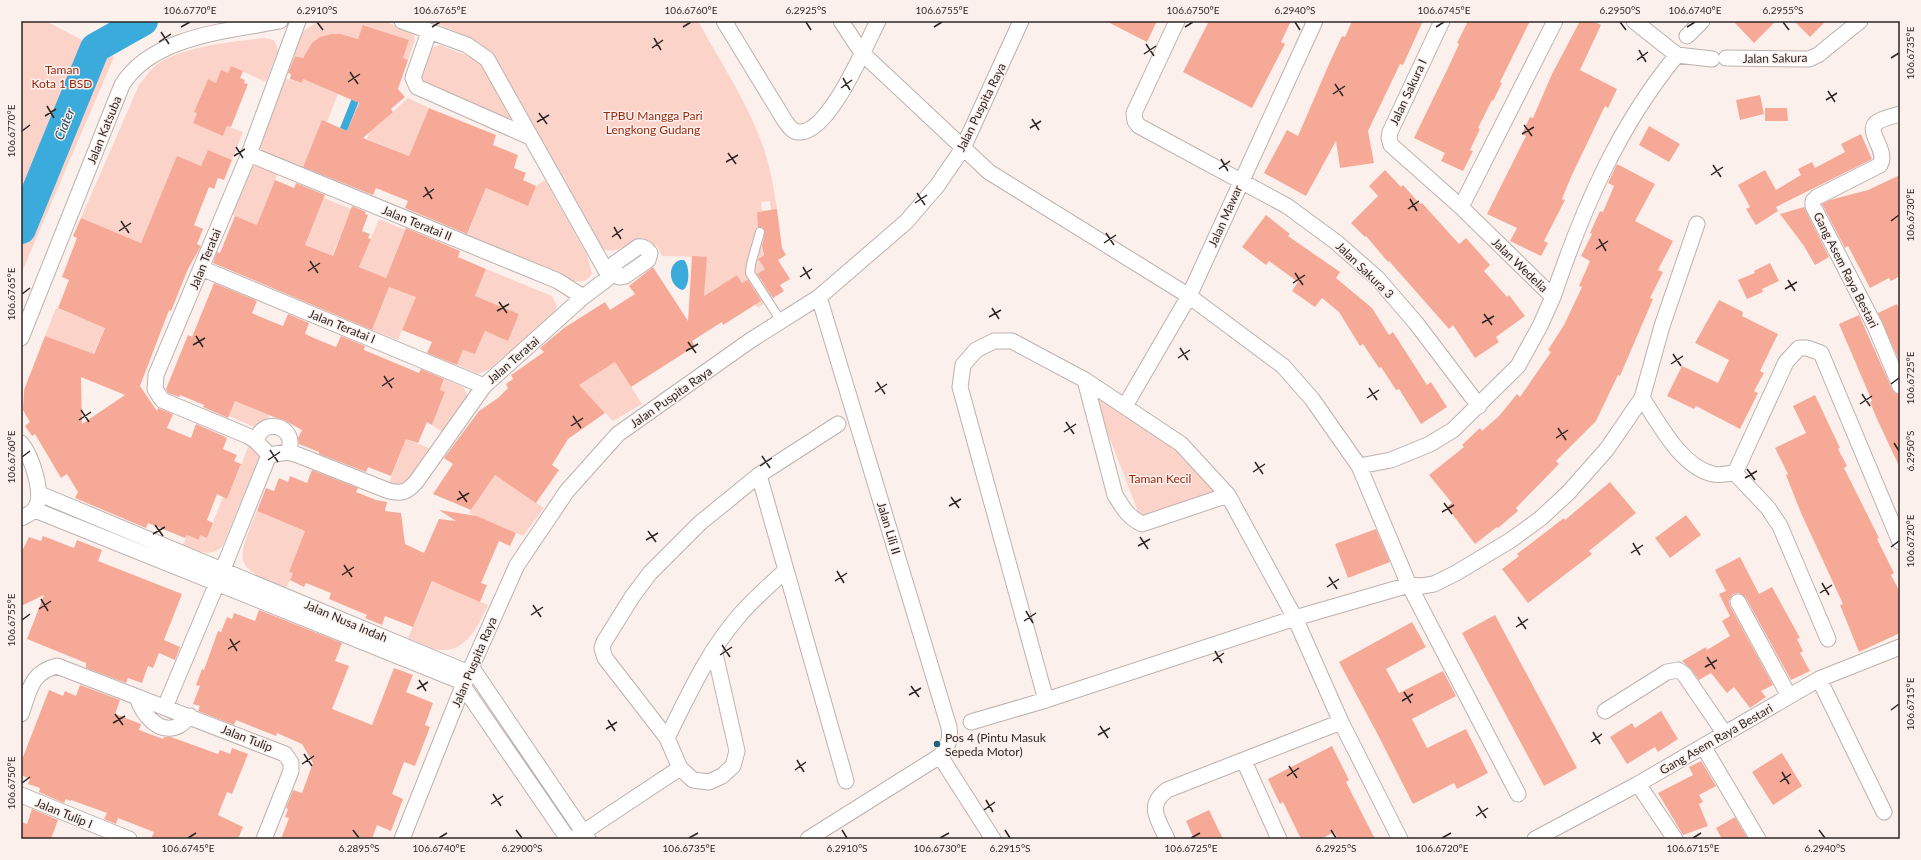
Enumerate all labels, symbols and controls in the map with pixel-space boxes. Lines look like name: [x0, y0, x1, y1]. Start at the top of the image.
text: 106.6770°E: [164, 4, 217, 16]
text: 6.2910°S: [297, 4, 337, 16]
text: 106.6765°E: [414, 4, 467, 16]
text: 106.6760°E: [665, 4, 718, 16]
text: 6.2925°S: [786, 4, 826, 16]
text: 106.6755°E: [916, 4, 969, 16]
text: 106.6750°E: [1167, 4, 1220, 16]
text: 6.2940°S: [1275, 4, 1315, 16]
text: 106.6745°E: [1418, 4, 1471, 16]
text: 6.2950°S: [1600, 4, 1640, 16]
text: 106.6740°E: [1669, 4, 1722, 16]
text: 6.2955°S: [1763, 4, 1803, 16]
text: 106.6735°E: [1904, 26, 1916, 79]
street label: Jalan Sakura: [1742, 50, 1808, 66]
street label: Jalan Sakura I: [1386, 57, 1430, 127]
street label: Jalan Puspita Raya: [953, 60, 1009, 154]
park label: Taman Kota 1 BSD: [32, 62, 92, 91]
street label: Jalan Katsuba: [84, 94, 124, 166]
text: 106.6770°E: [5, 104, 17, 157]
water label: Ciater: [50, 105, 78, 142]
park label: TPBU Mangga Pari Lengkong Gudang: [603, 108, 703, 137]
street label: Jalan Mawar: [1205, 182, 1246, 249]
text: 106.6730°E: [1904, 188, 1916, 241]
street label: Jalan Teratai II: [380, 202, 454, 244]
street label: Gang Asem Raya Bestari: [1810, 210, 1882, 331]
street label: Jalan Teratai: [186, 226, 224, 292]
street label: Jalan Wedelia: [1489, 235, 1551, 295]
street label: Jalan Sakura 3: [1333, 239, 1397, 301]
text: 106.6765°E: [5, 267, 17, 320]
street label: Jalan Teratai I: [306, 306, 378, 346]
street label: Jalan Teratai: [484, 333, 542, 387]
text: 106.6725°E: [1904, 351, 1916, 404]
street label: Jalan Puspita Raya: [627, 363, 715, 431]
text: 106.6760°E: [5, 430, 17, 483]
text: 6.2950°S: [1904, 431, 1916, 471]
park label: Taman Kecil: [1129, 471, 1191, 486]
street label: Jalan Lili II: [874, 500, 904, 556]
text: 106.6720°E: [1904, 514, 1916, 567]
text: 106.6755°E: [5, 593, 17, 646]
street label: Jalan Nusa Indah: [302, 597, 390, 645]
street label: Jalan Puspita Raya: [448, 615, 500, 709]
text: 106.6715°E: [1904, 677, 1916, 730]
street label: Gang Asem Raya Bestari: [1657, 700, 1775, 777]
street label: Jalan Tulip: [219, 721, 275, 755]
place label: Pos 4 (Pintu Masuk Sepeda Motor): [945, 730, 1047, 759]
marker: Pos 4 (Pintu Masuk Sepeda Motor): [932, 739, 942, 749]
text: 106.6750°E: [5, 756, 17, 809]
street label: Jalan Tulip I: [33, 795, 95, 831]
text: 106.6745°E: [162, 842, 215, 854]
text: 6.2895°S: [339, 842, 379, 854]
text: 106.6740°E: [413, 842, 466, 854]
text: 6.2900°S: [502, 842, 542, 854]
text: 106.6735°E: [663, 842, 716, 854]
text: 6.2910°S: [827, 842, 867, 854]
text: 106.6730°E: [914, 842, 967, 854]
text: 6.2915°S: [990, 842, 1030, 854]
text: 106.6725°E: [1165, 842, 1218, 854]
text: 6.2925°S: [1316, 842, 1356, 854]
text: 106.6720°E: [1416, 842, 1469, 854]
text: 106.6715°E: [1667, 842, 1720, 854]
text: 6.2940°S: [1805, 842, 1845, 854]

